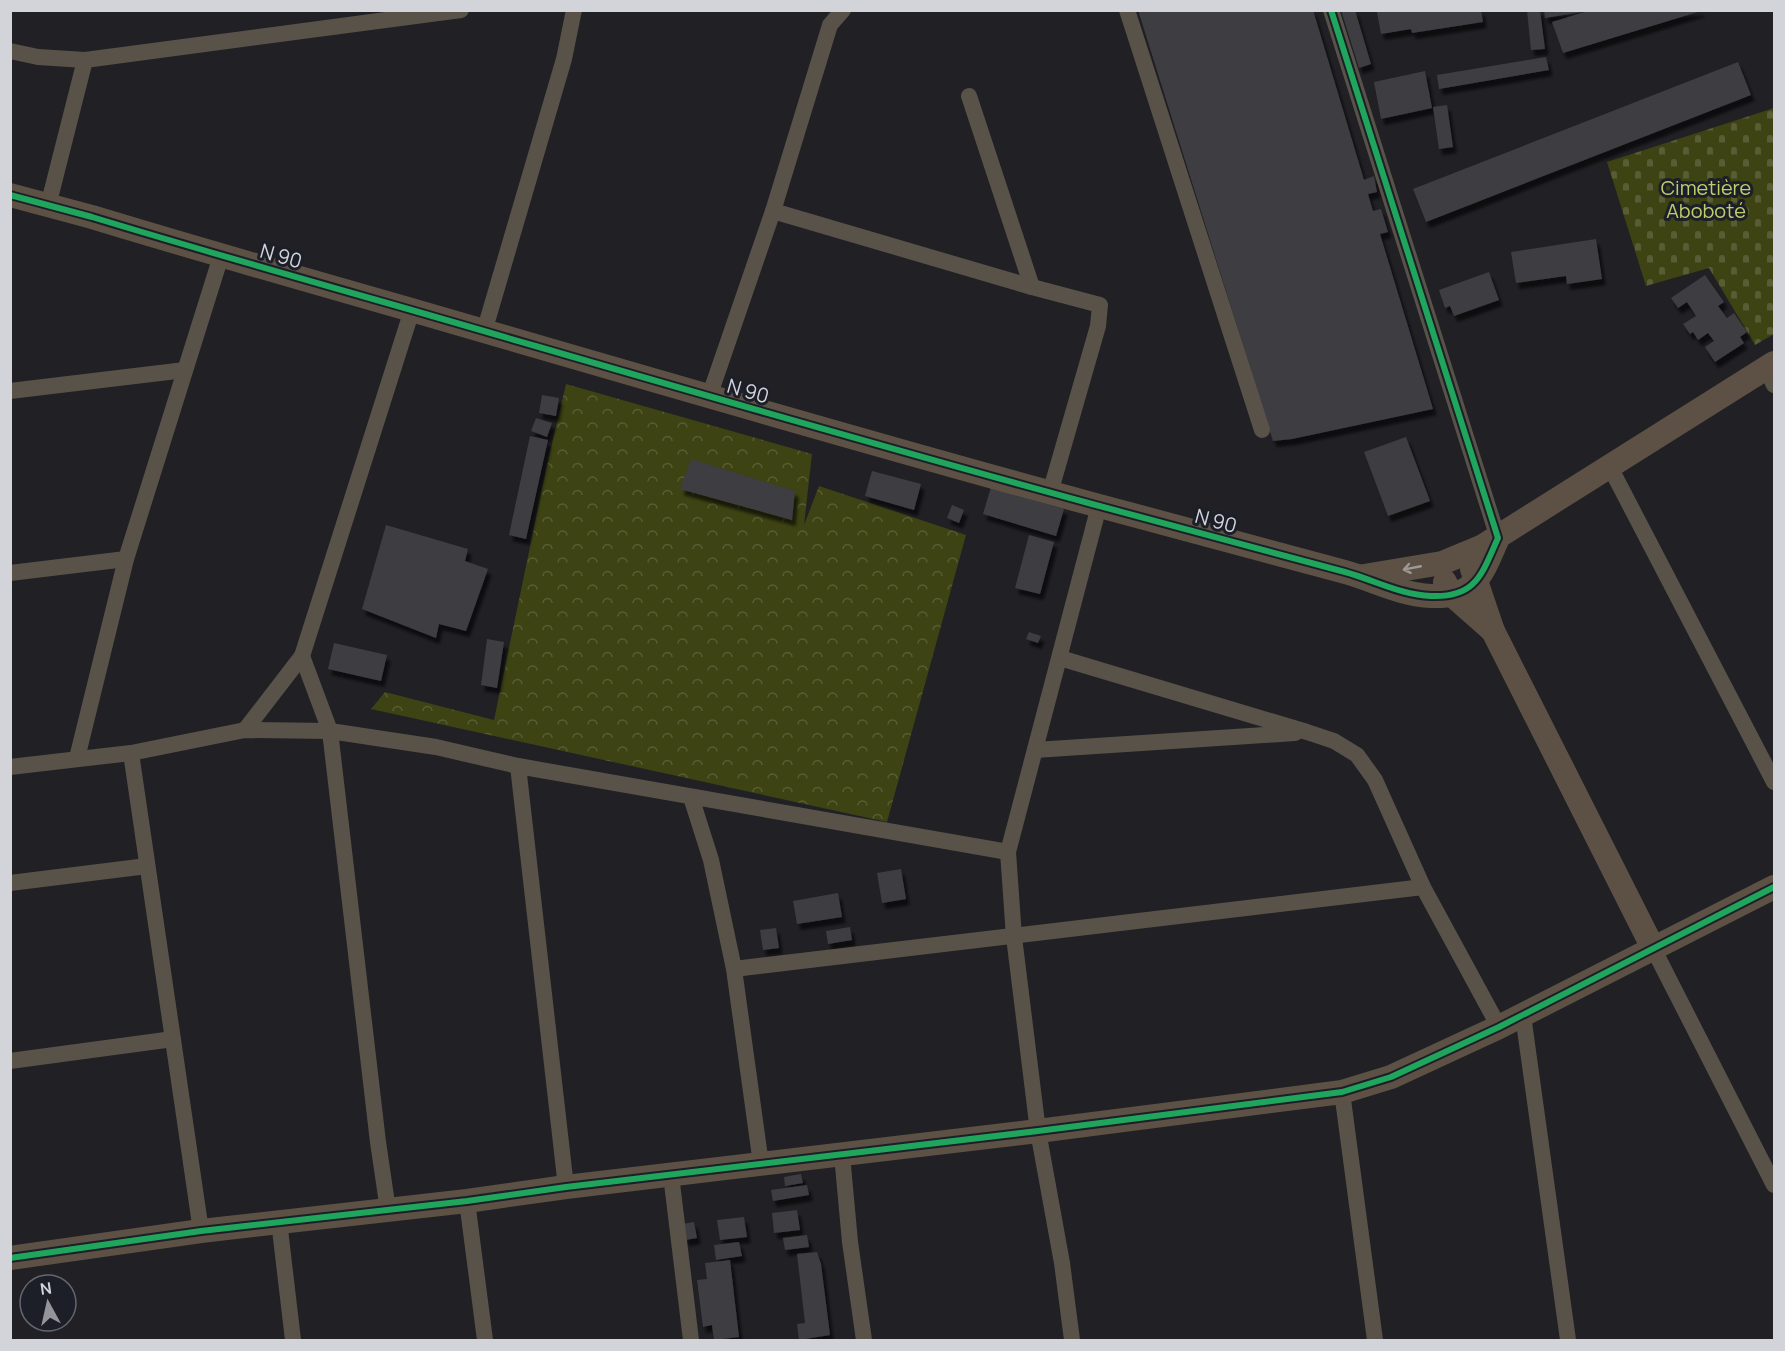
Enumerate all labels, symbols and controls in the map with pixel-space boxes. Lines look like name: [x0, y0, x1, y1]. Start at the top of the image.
park label: Cimetière Aboboté: [1661, 174, 1751, 224]
street label: N 90: [257, 237, 305, 274]
street label: N 90: [724, 372, 772, 409]
street label: N 90: [1192, 502, 1240, 539]
one-way arrow: [1403, 563, 1423, 574]
north arrow: [18, 1273, 78, 1333]
text: N: [39, 1276, 53, 1300]

